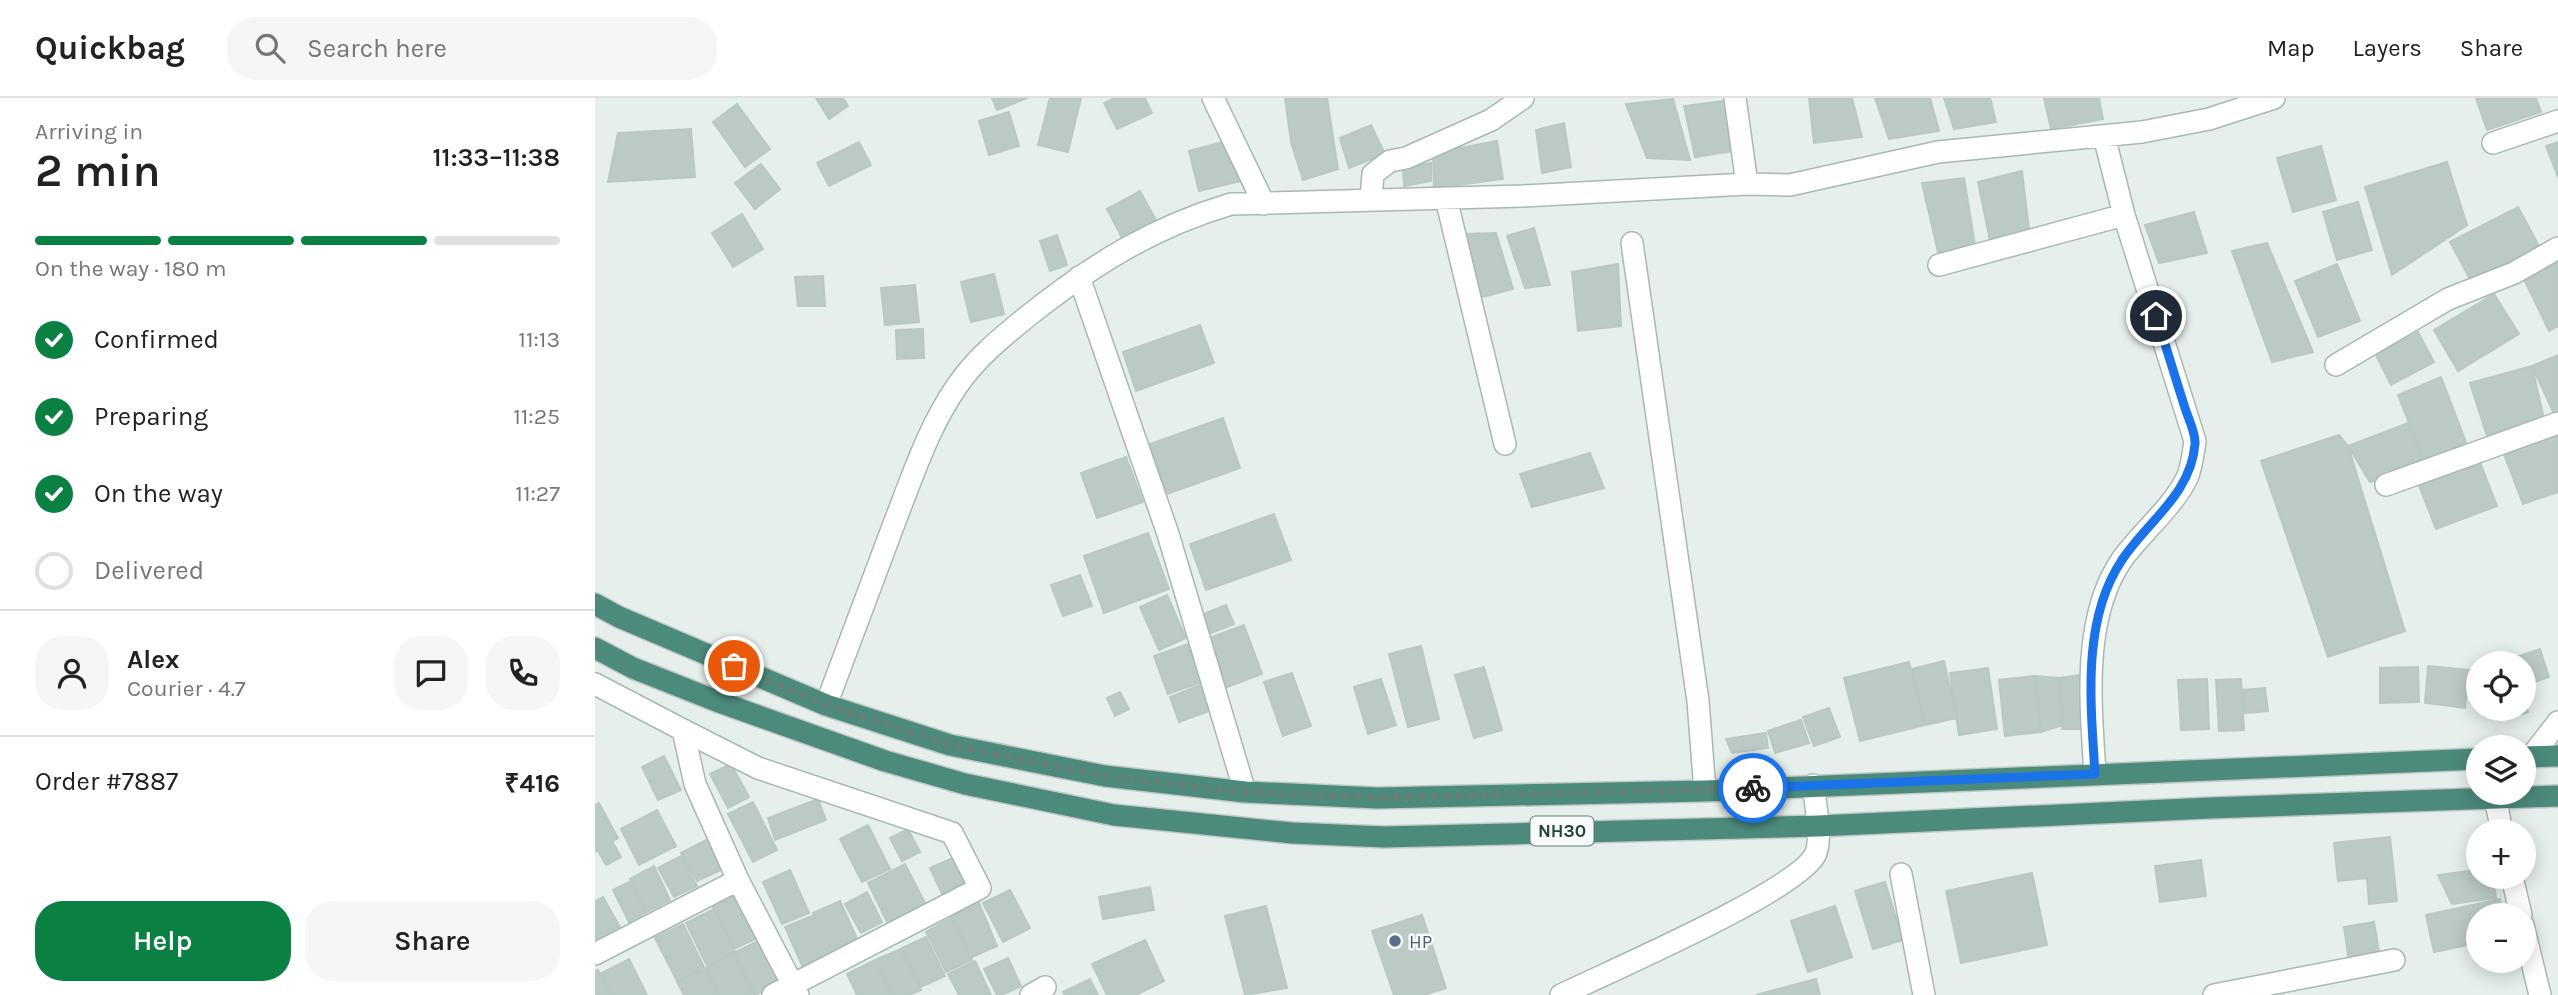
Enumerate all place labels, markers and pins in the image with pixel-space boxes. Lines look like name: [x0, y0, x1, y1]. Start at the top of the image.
pin: [2126, 286, 2186, 346]
pin: [704, 636, 764, 696]
place label: HP: [1409, 931, 1432, 953]
marker: HP: [1387, 933, 1403, 949]

